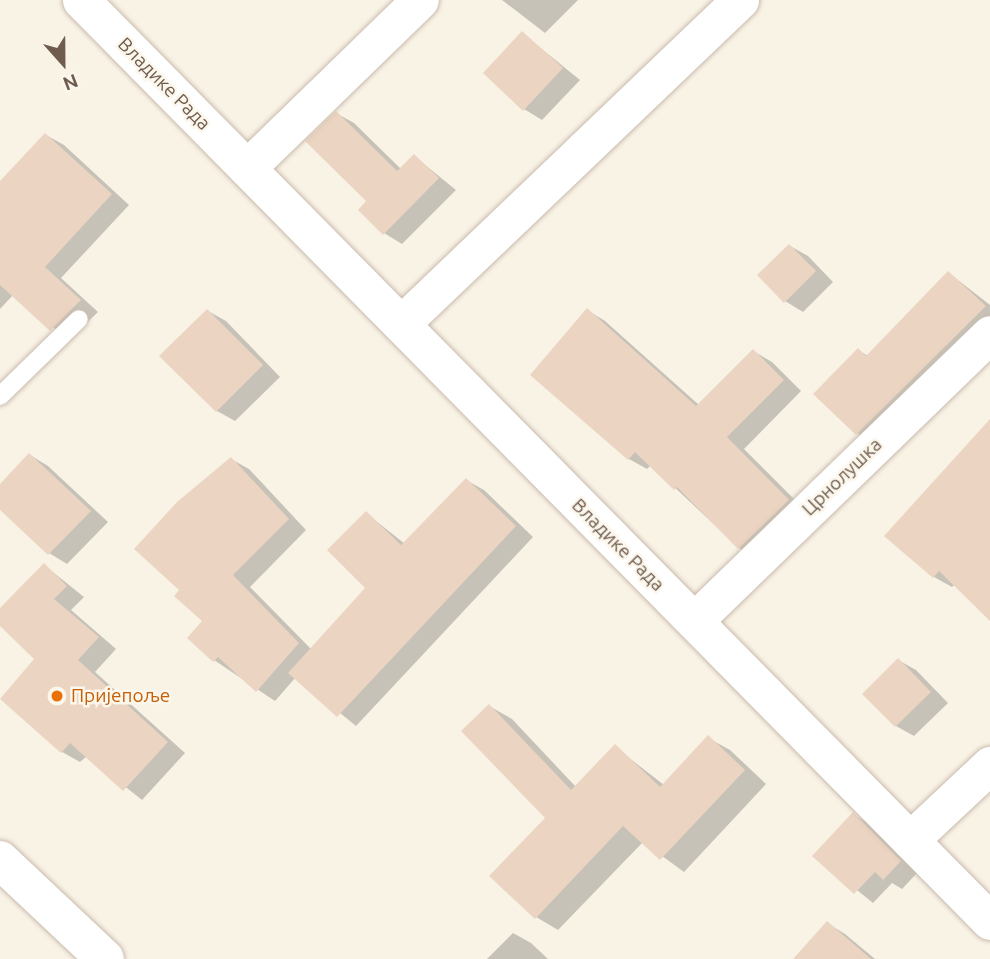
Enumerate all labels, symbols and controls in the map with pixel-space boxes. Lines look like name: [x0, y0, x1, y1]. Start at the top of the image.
north arrow: [28, 28, 98, 98]
street label: Владике Рада: [113, 33, 215, 135]
text: N: [60, 70, 81, 95]
street label: Црнолушка: [797, 433, 887, 521]
street label: Владике Рада: [567, 494, 669, 596]
place label: Пријепоље: [71, 685, 170, 707]
marker: Пријепоље: [49, 688, 65, 704]

